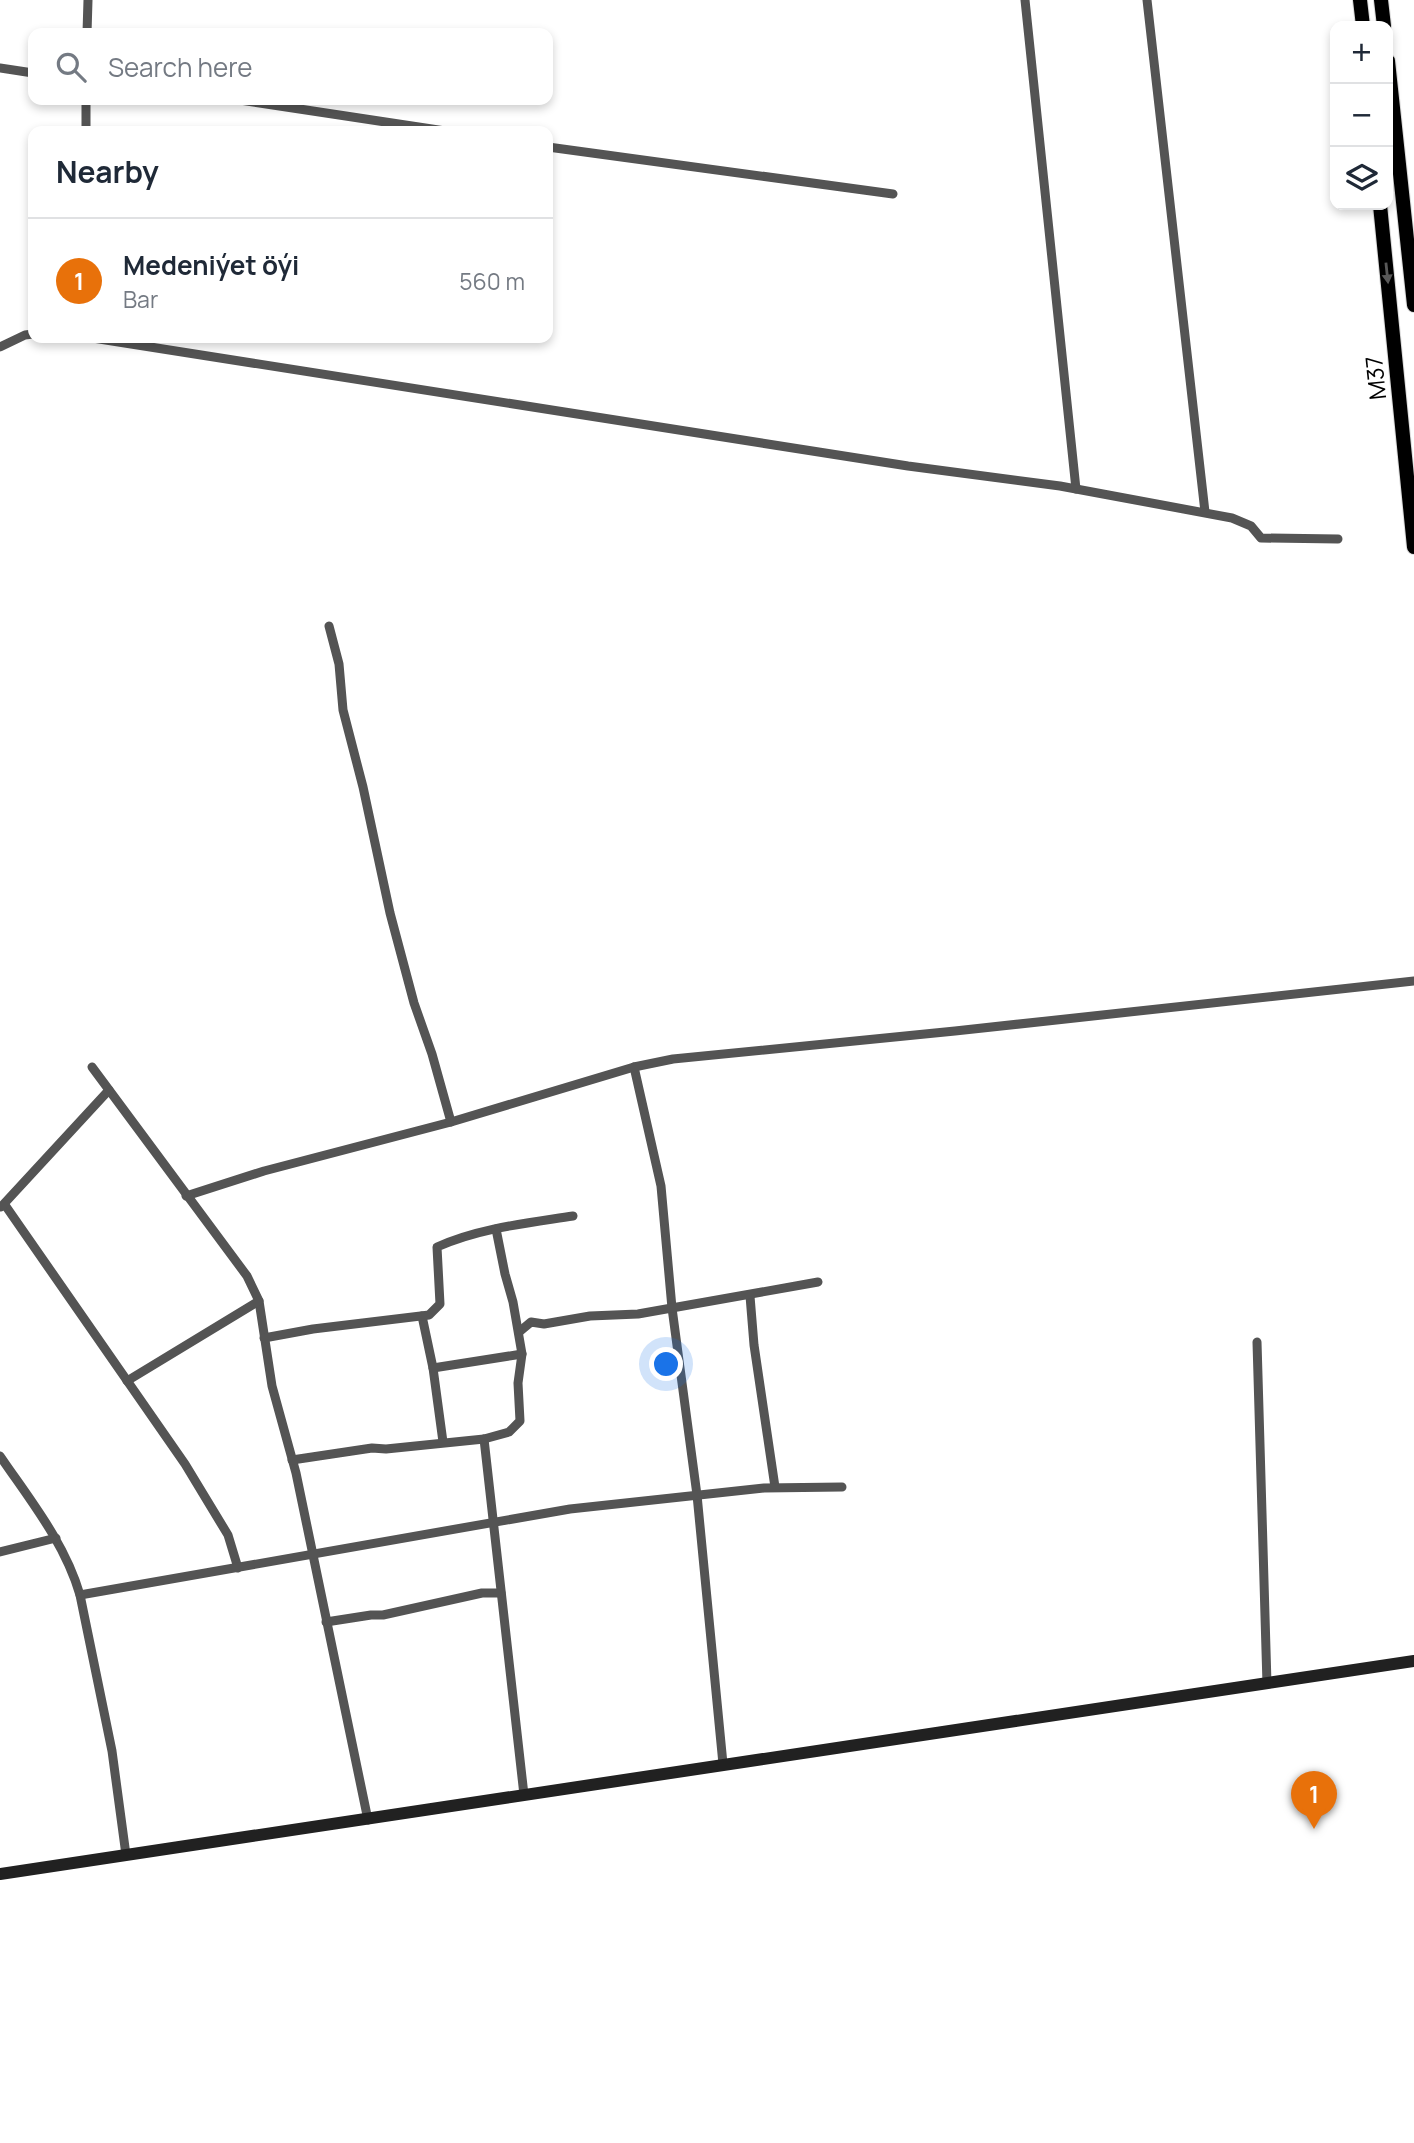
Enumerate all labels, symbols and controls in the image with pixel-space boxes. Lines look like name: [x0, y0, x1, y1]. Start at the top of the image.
map controls: [1330, 21, 1393, 210]
button: +: [1330, 21, 1393, 84]
search box: [28, 28, 553, 105]
icon: search: [52, 48, 90, 86]
text: Search here: [108, 49, 253, 85]
button: −: [1330, 84, 1393, 147]
button: layers: [1330, 147, 1393, 210]
text: Nearby: [56, 151, 159, 192]
text: Medeniýet öýi: [123, 247, 299, 283]
one-way arrow: [1382, 262, 1393, 284]
text: 1: [74, 265, 84, 297]
text: 560 m: [459, 265, 525, 297]
text: Bar: [123, 283, 158, 315]
street label: M37: [1357, 355, 1393, 401]
your location: [649, 1347, 683, 1381]
pin: 1: [1291, 1771, 1337, 1829]

